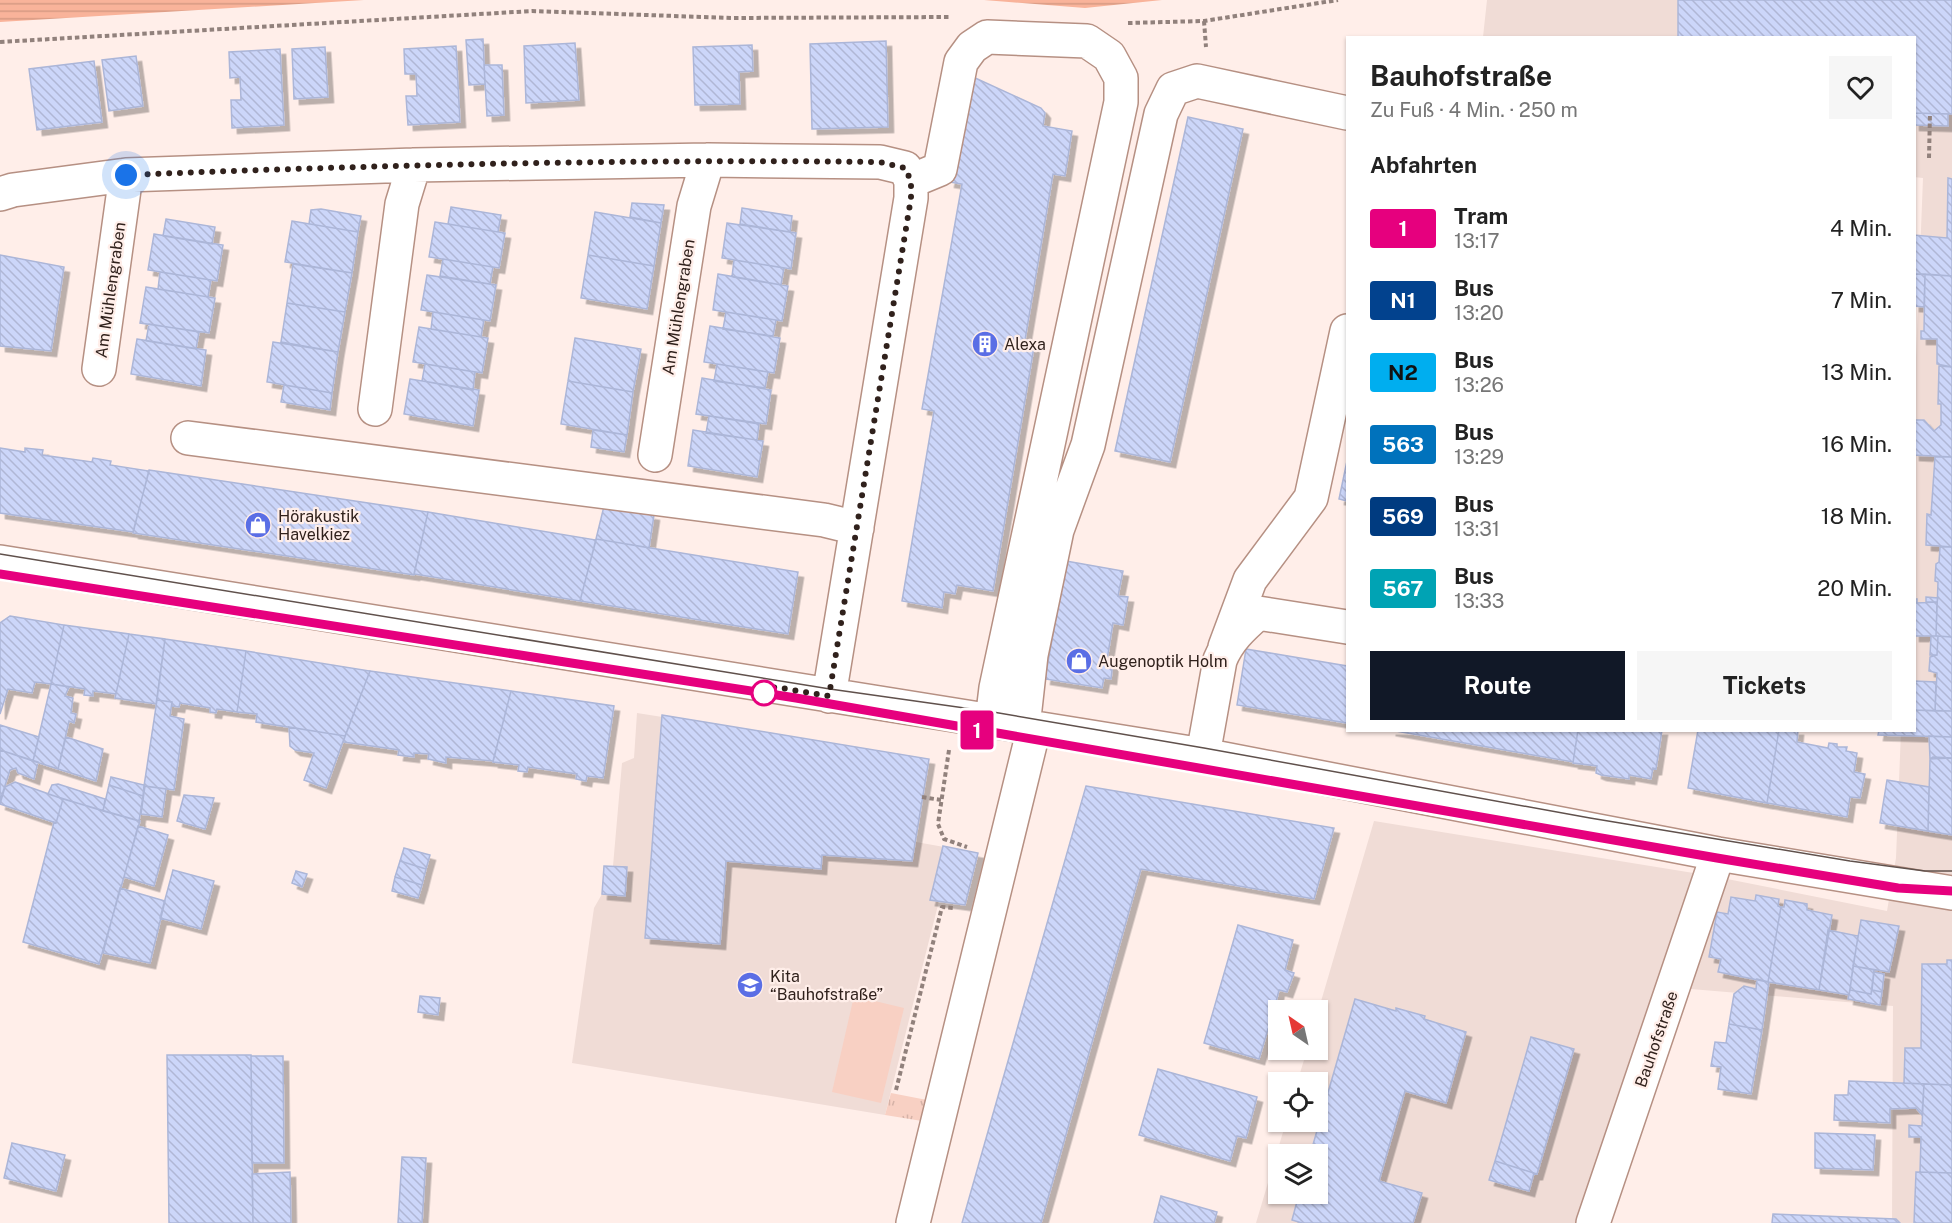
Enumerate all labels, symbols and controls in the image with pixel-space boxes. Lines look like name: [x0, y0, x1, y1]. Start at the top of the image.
button: heart: [1829, 56, 1892, 119]
text: Bauhofstraße: [1370, 59, 1552, 92]
text: Zu Fuß · 4 Min. · 250 m: [1370, 98, 1578, 122]
text: Abfahrten: [1370, 152, 1477, 178]
your location: [111, 160, 141, 190]
text: Tram: [1454, 203, 1508, 229]
text: 4 Min.: [1830, 215, 1892, 241]
text: 1: [1399, 216, 1408, 241]
street label: Am Mühlengraben: [92, 221, 129, 359]
text: 13:17: [1454, 229, 1499, 253]
street label: Am Mühlengraben: [658, 238, 699, 376]
text: Bus: [1454, 275, 1494, 301]
text: 7 Min.: [1831, 287, 1892, 313]
text: N1: [1390, 288, 1416, 313]
text: 13:20: [1454, 301, 1504, 325]
building icon: Alexa: [970, 329, 1000, 359]
place label: Alexa: [1004, 335, 1046, 354]
text: Bus: [1454, 347, 1494, 373]
text: 13 Min.: [1821, 359, 1892, 385]
text: N2: [1388, 360, 1418, 385]
text: 13:26: [1454, 373, 1504, 397]
text: Bus: [1454, 419, 1494, 445]
text: 16 Min.: [1821, 431, 1892, 457]
text: 563: [1382, 432, 1424, 457]
text: 13:29: [1454, 445, 1504, 469]
text: Bus: [1454, 491, 1494, 517]
text: 18 Min.: [1821, 503, 1892, 529]
text: 569: [1382, 504, 1424, 529]
place label: Hörakustik Havelkiez: [278, 507, 359, 544]
shop icon: Hörakustik Havelkiez: [243, 510, 273, 540]
text: 13:31: [1454, 517, 1500, 541]
text: Bus: [1454, 563, 1494, 589]
text: 20 Min.: [1817, 575, 1892, 601]
text: 567: [1383, 576, 1423, 601]
text: 13:33: [1454, 589, 1504, 613]
shop icon: Augenoptik Holm: [1064, 646, 1094, 676]
button: Route: [1370, 651, 1625, 720]
button: Tickets: [1637, 651, 1892, 720]
place label: Augenoptik Holm: [1098, 652, 1228, 671]
unlabelled marker: [751, 680, 777, 706]
line badge: 1: [958, 710, 996, 750]
text: 1: [973, 718, 982, 743]
place label: Kita “Bauhofstraße”: [770, 967, 883, 1004]
school or university icon: Kita “Bauhofstraße”: [735, 970, 765, 1000]
street label: Bauhofstraße: [1631, 989, 1682, 1090]
north arrow: [1268, 1000, 1328, 1060]
map controls: [1268, 1000, 1328, 1204]
button: locate: [1268, 1072, 1328, 1132]
button: layers: [1268, 1144, 1328, 1204]

